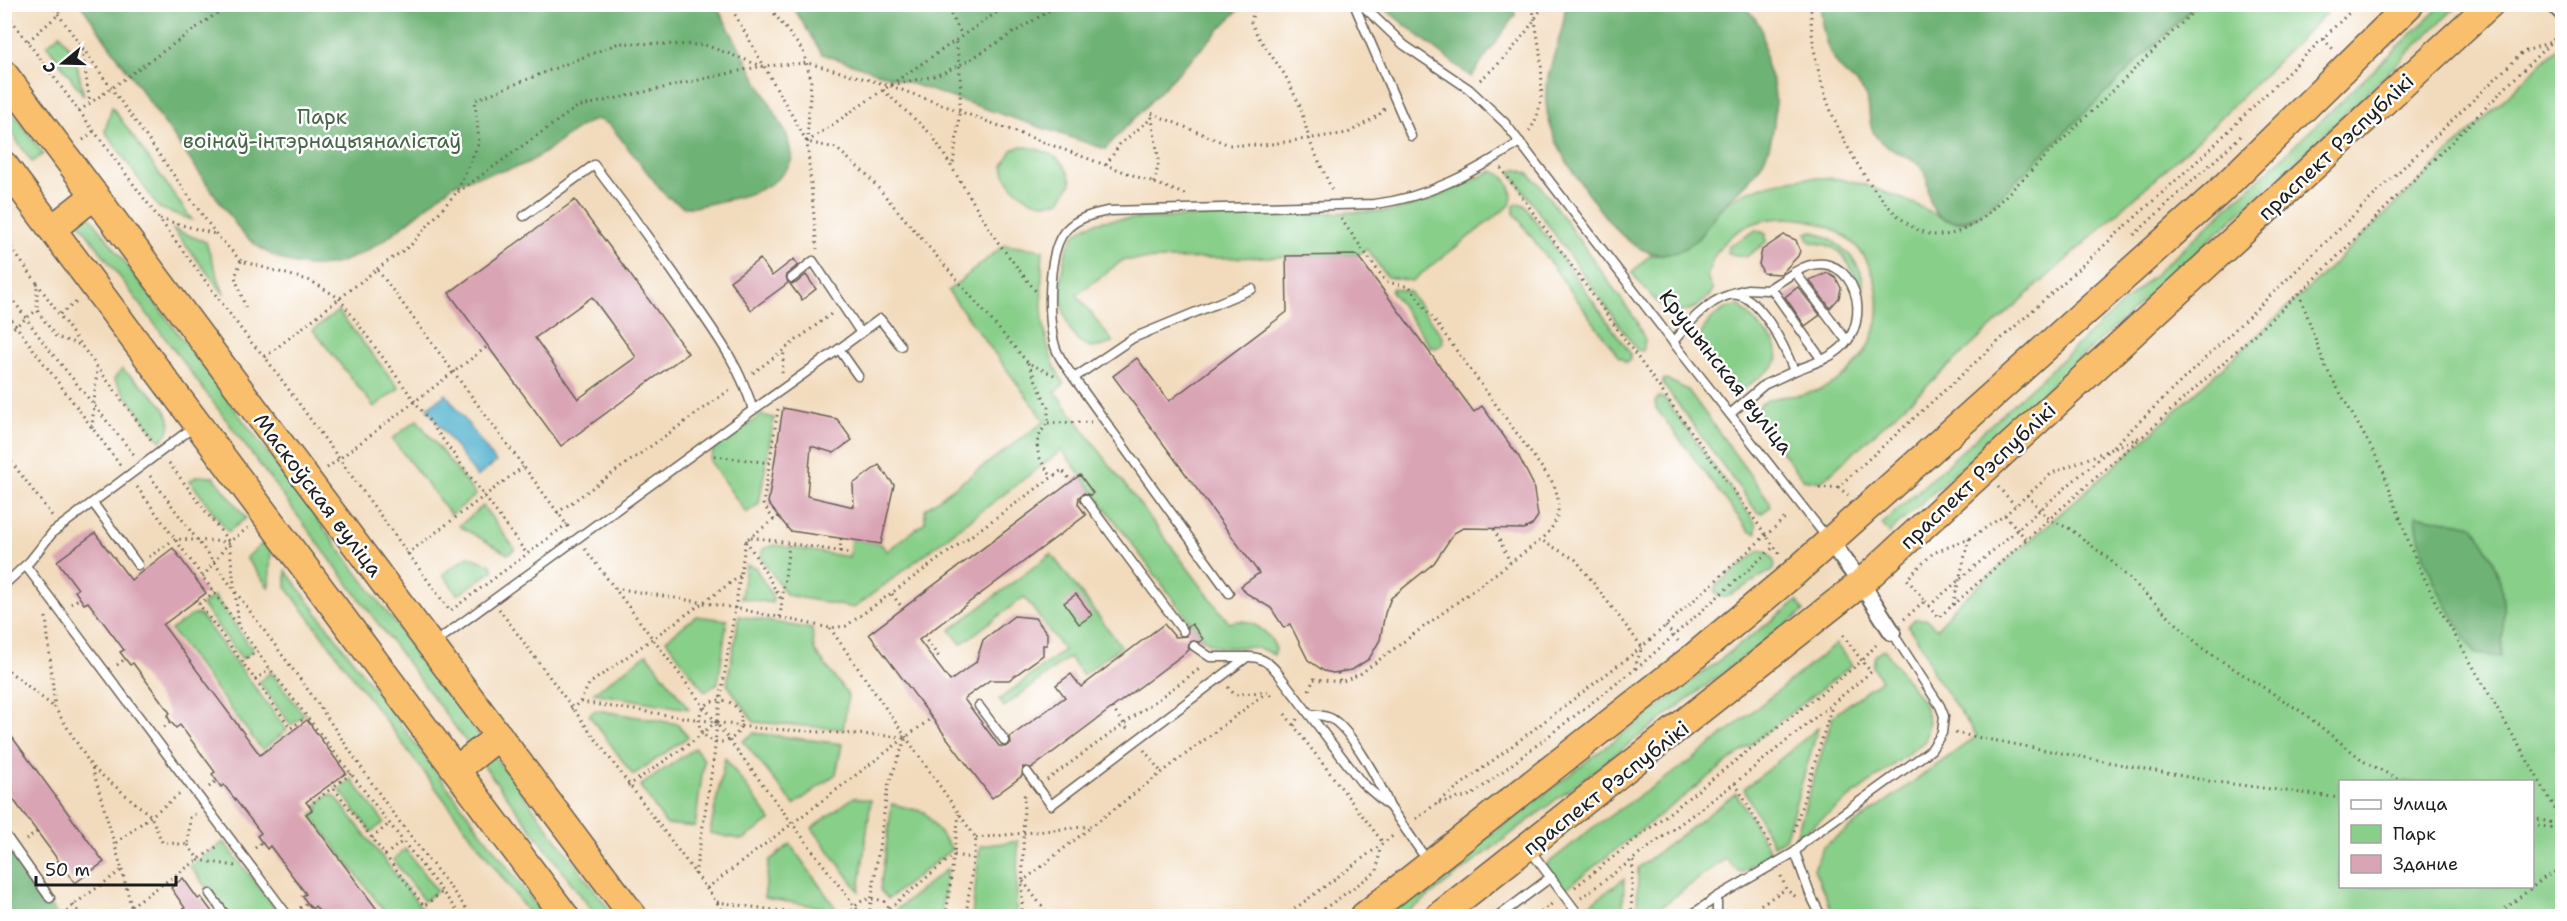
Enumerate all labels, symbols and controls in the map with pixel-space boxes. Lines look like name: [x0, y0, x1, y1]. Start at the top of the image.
north arrow: [33, 33, 93, 93]
text: С: [38, 59, 61, 76]
street label: праспект Рэспублікі: [2252, 67, 2420, 227]
park label: Парк воінаў-інтэрнацыяналістаў: [183, 103, 461, 155]
street label: Крушынская вуліца: [1653, 284, 1799, 460]
street label: праспект Рэспублікі: [1894, 396, 2062, 556]
street label: Маскоўская вуліца: [247, 407, 389, 583]
street label: праспект Рэспублікі: [1517, 714, 1695, 862]
legend: [2339, 780, 2534, 888]
text: Улица: [2393, 792, 2447, 816]
text: Парк: [2393, 822, 2436, 846]
scale bar: [36, 849, 176, 887]
text: Здание: [2393, 852, 2458, 876]
text: 50 m: [45, 858, 90, 882]

